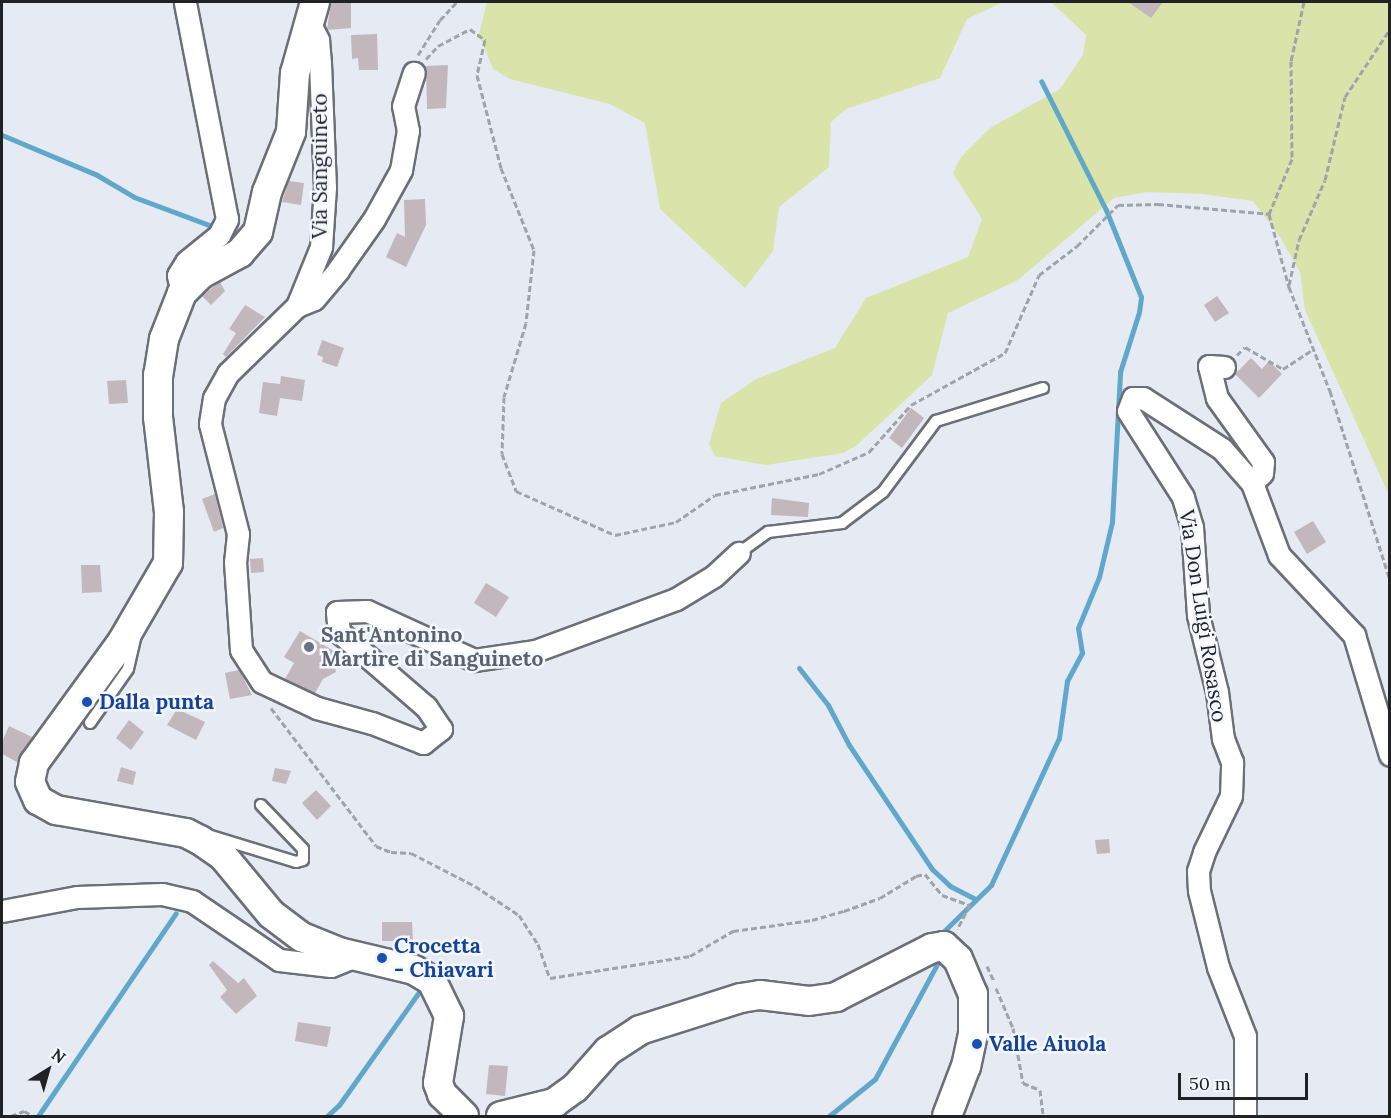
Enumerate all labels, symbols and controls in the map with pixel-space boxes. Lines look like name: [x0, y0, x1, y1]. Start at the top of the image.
street label: Via Sanguineto: [307, 93, 333, 239]
street label: Via Don Luigi Rosasco: [1174, 508, 1232, 724]
place label: Sant'Antonino Martire di Sanguineto: [321, 622, 543, 672]
marker: Sant'Antonino Martire di Sanguineto: [302, 640, 316, 654]
place label: Dalla punta: [99, 689, 214, 715]
marker: Dalla punta: [80, 695, 94, 709]
place label: Crocetta - Chiavari: [394, 933, 494, 983]
marker: Crocetta - Chiavari: [375, 951, 389, 965]
place label: Valle Aiuola: [989, 1031, 1106, 1057]
marker: Valle Aiuola: [970, 1037, 984, 1051]
north arrow: [18, 1040, 78, 1100]
text: N: [48, 1044, 70, 1067]
scale bar: [1181, 1061, 1312, 1099]
text: 50 m: [1189, 1072, 1231, 1095]

